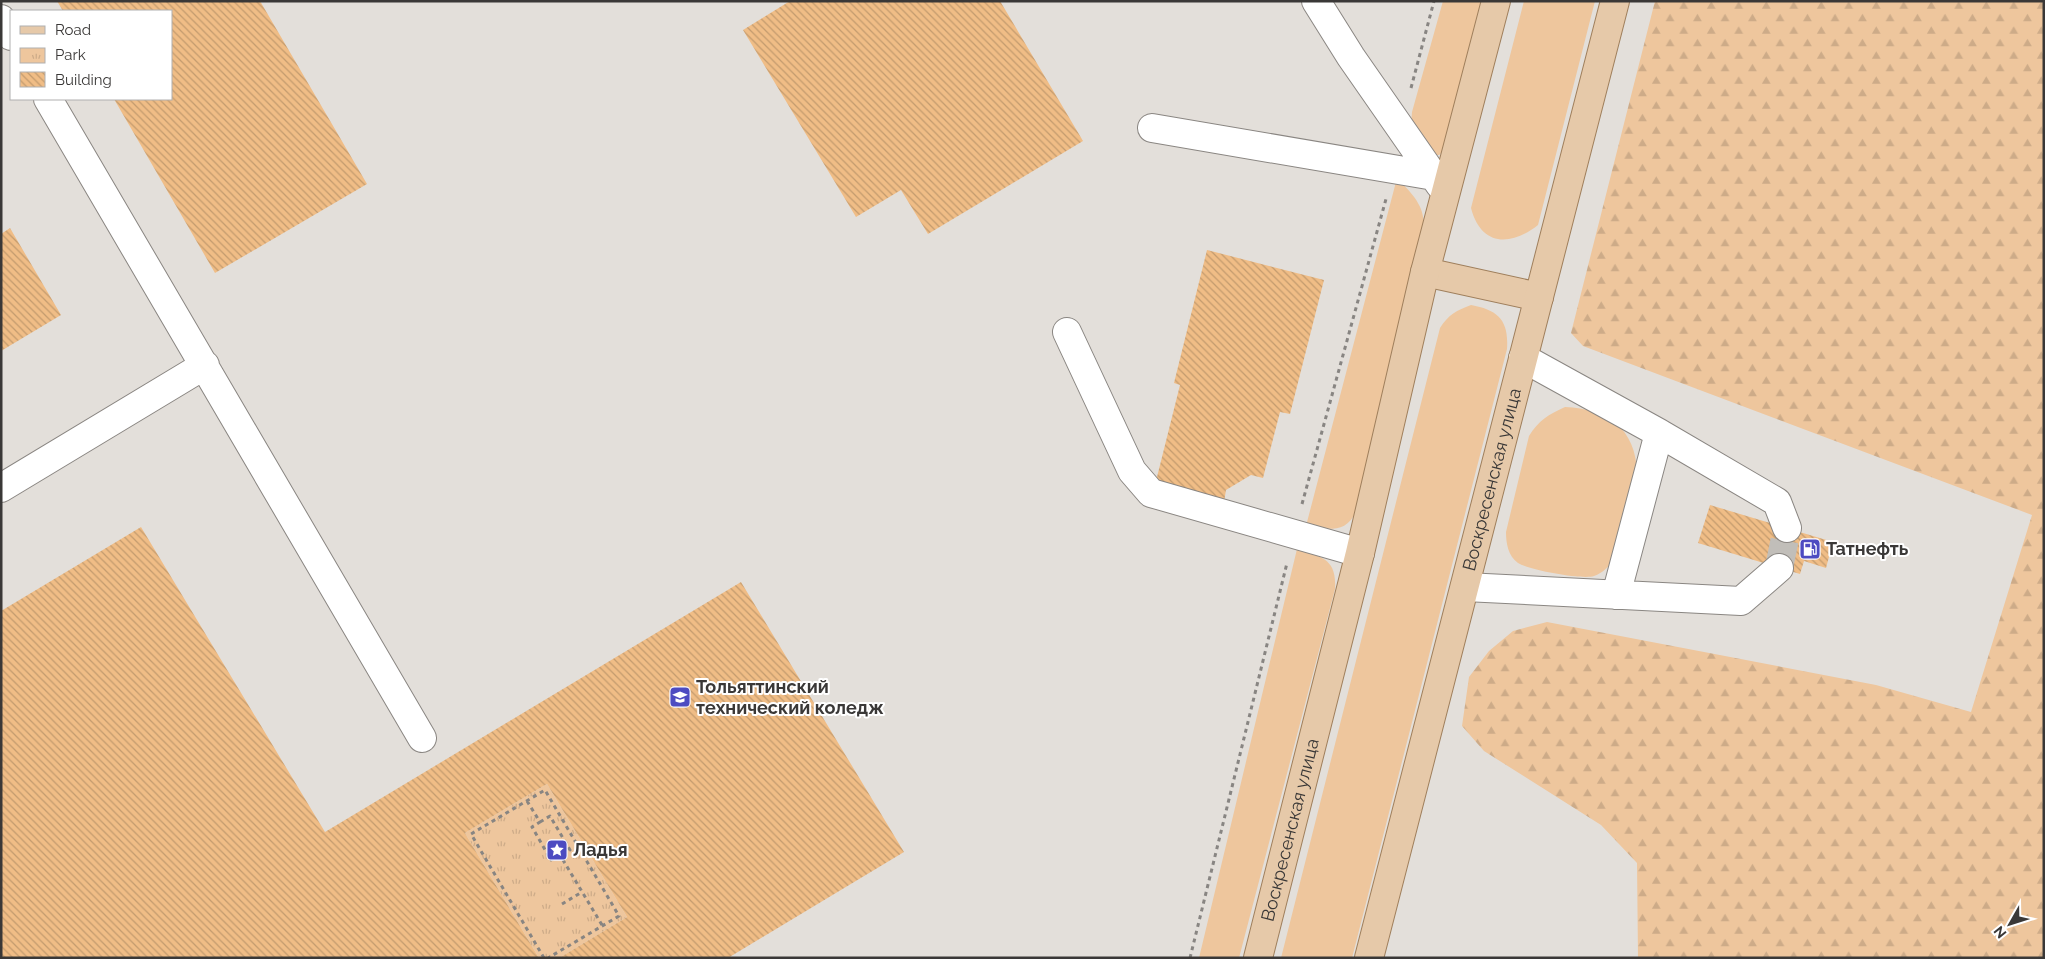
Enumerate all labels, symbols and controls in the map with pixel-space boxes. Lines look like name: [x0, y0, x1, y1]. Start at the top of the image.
legend: [10, 10, 172, 100]
text: Road: [55, 21, 91, 39]
text: Park: [55, 46, 86, 64]
text: Building: [55, 71, 112, 89]
street label: Воскресенская улица: [1458, 386, 1525, 573]
fuel station icon: Татнефть: [1798, 537, 1822, 561]
place label: Татнефть: [1826, 538, 1909, 559]
place label: Тольяттинский технический коледж: [696, 676, 884, 718]
school or university icon: Тольяттинский технический коледж: [668, 685, 692, 709]
street label: Воскресенская улица: [1257, 736, 1323, 924]
place icon: Ладья: [545, 838, 569, 862]
place label: Ладья: [573, 839, 628, 860]
north arrow: [1985, 899, 2035, 949]
text: N: [1990, 923, 2009, 941]

